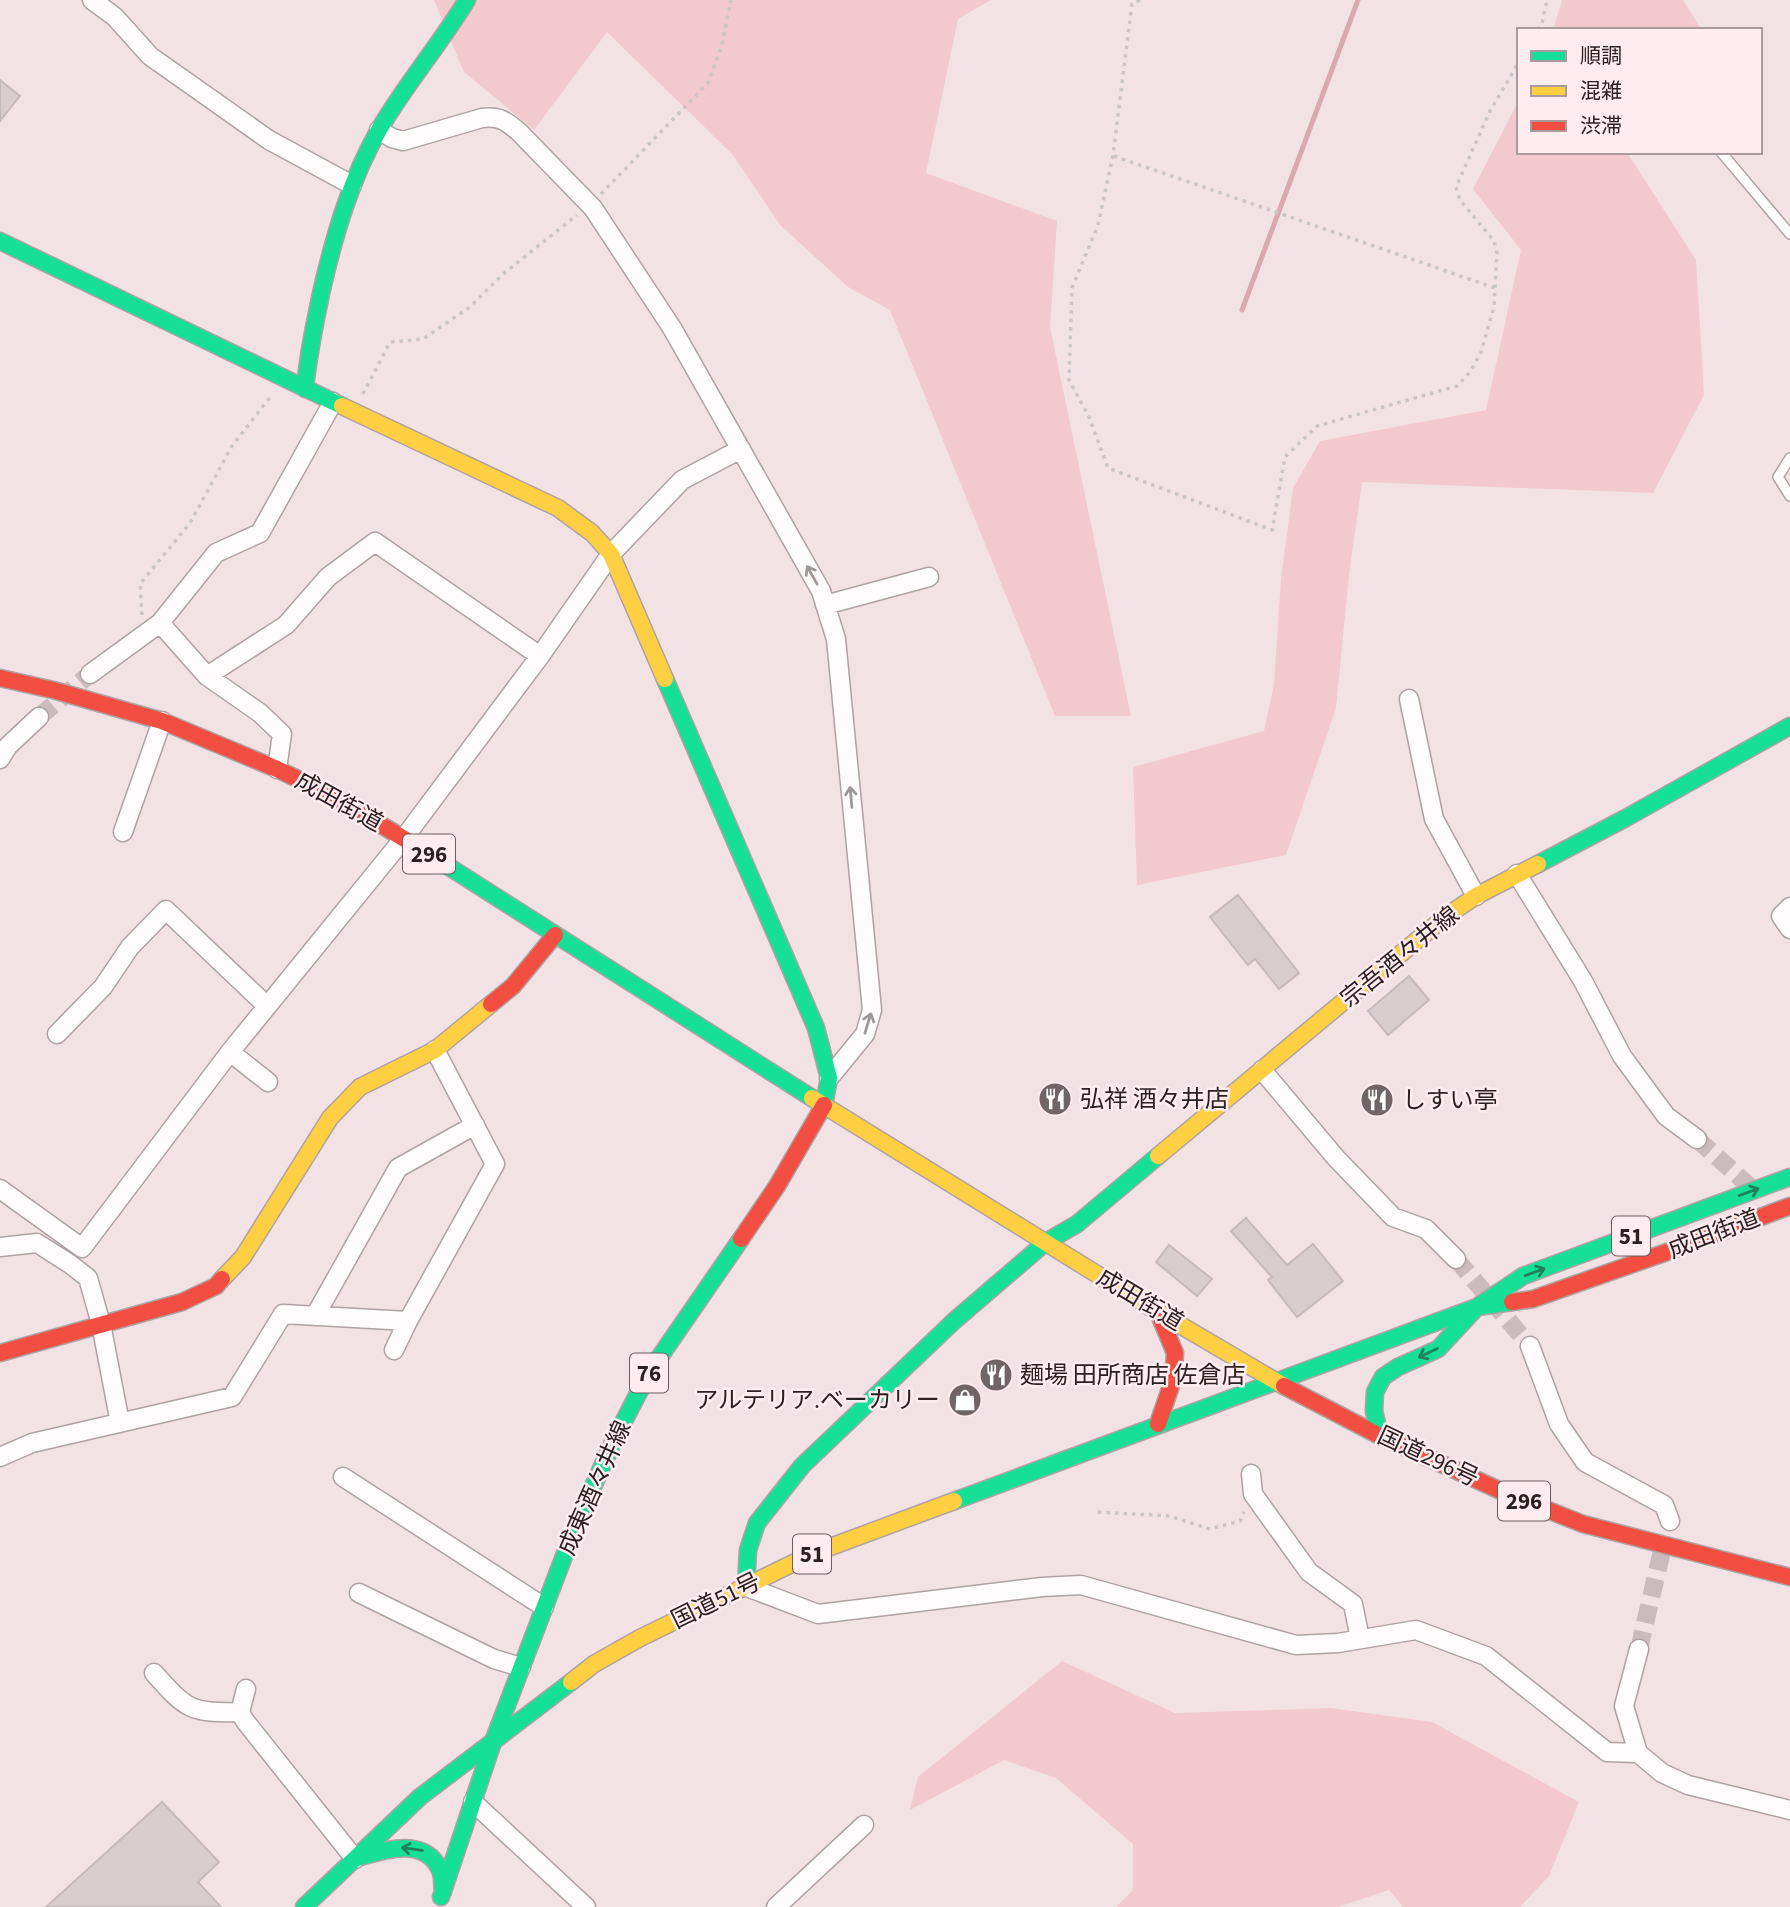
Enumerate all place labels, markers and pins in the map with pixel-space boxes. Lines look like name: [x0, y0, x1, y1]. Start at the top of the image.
restaurant icon: 弘祥 酒々井店: [1036, 1080, 1074, 1118]
restaurant icon: しすい亭: [1358, 1081, 1396, 1119]
place label: 弘祥 酒々井店: [1080, 1082, 1229, 1117]
place label: しすい亭: [1402, 1083, 1498, 1118]
restaurant icon: 麺場 田所商店 佐倉店: [977, 1356, 1015, 1394]
place label: 麺場 田所商店 佐倉店: [1020, 1358, 1246, 1393]
shop icon: アルテリア.ベーカリー: [946, 1381, 984, 1419]
place label: アルテリア.ベーカリー: [694, 1383, 940, 1418]

